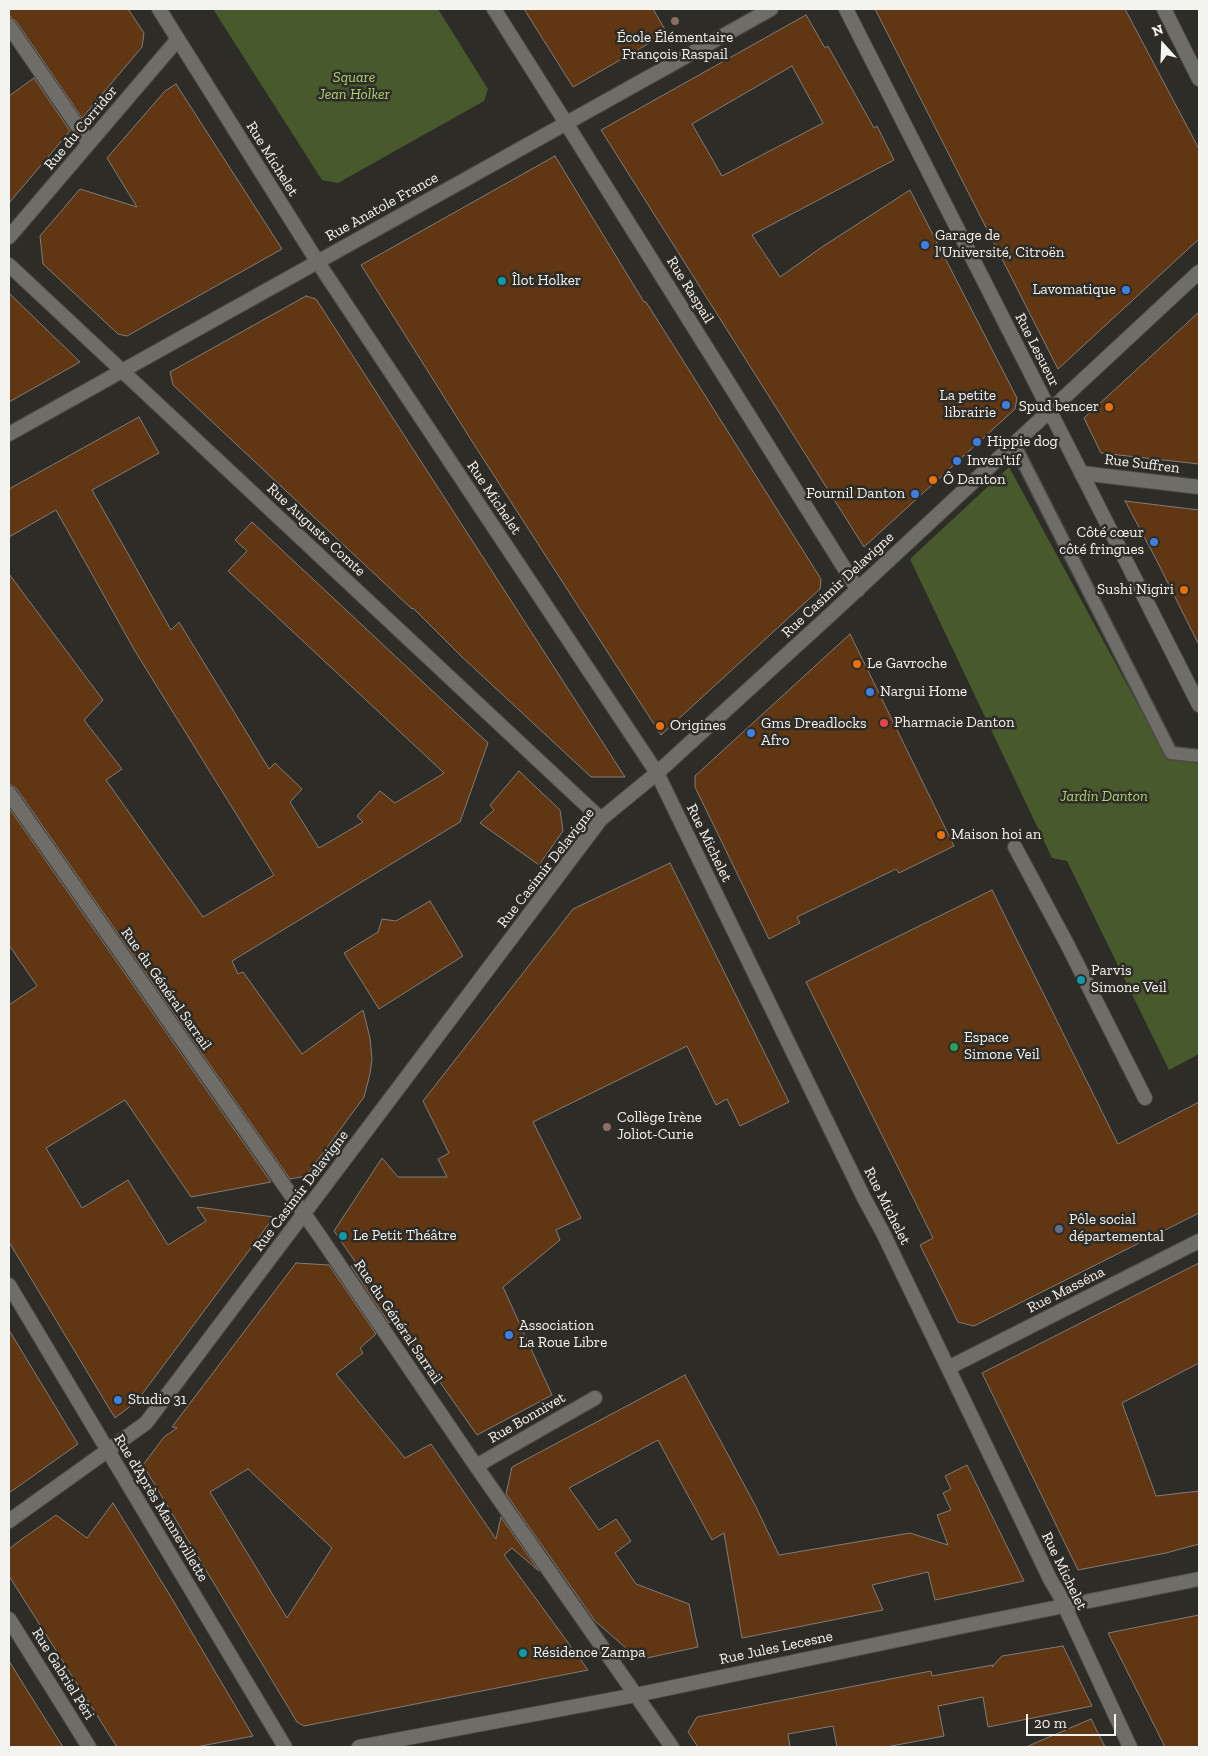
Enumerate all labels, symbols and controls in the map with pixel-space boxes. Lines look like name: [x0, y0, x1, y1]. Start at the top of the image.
marker: École Élémentaire François Raspail: [669, 15, 681, 27]
north arrow: [1138, 20, 1188, 70]
text: N: [1150, 21, 1166, 40]
place label: École Élémentaire François Raspail: [617, 29, 733, 64]
park label: Square Jean Holker: [318, 69, 390, 104]
street label: Rue du Corridor: [40, 82, 122, 174]
street label: Rue Michelet: [242, 118, 302, 200]
street label: Rue Anatole France: [323, 169, 441, 245]
place label: Garage de l'Université, Citroën: [935, 227, 1064, 262]
marker: Garage de l'Université, Citroën: [919, 239, 931, 251]
street label: Rue Raspail: [663, 253, 717, 327]
place label: Îlot Holker: [512, 272, 581, 290]
marker: Îlot Holker: [496, 275, 508, 287]
place label: Lavomatique: [1032, 281, 1116, 299]
marker: Lavomatique: [1120, 284, 1132, 296]
street label: Rue Lesueur: [1011, 310, 1063, 390]
place label: La petite librairie: [939, 387, 996, 422]
place label: Spud bencer: [1019, 398, 1099, 416]
marker: La petite librairie: [1000, 399, 1012, 411]
marker: Spud bencer: [1103, 401, 1115, 413]
place label: Hippie dog: [987, 433, 1058, 451]
marker: Hippie dog: [971, 436, 983, 448]
street label: Rue Suffren: [1103, 450, 1181, 478]
place label: Inven'tif: [967, 452, 1020, 470]
marker: Inven'tif: [951, 455, 963, 467]
street label: Rue Michelet: [463, 458, 525, 538]
place label: Ô Danton: [943, 471, 1006, 489]
marker: Ô Danton: [927, 474, 939, 486]
street label: Rue Auguste Comte: [263, 480, 369, 580]
place label: Fournil Danton: [806, 485, 905, 503]
marker: Fournil Danton: [909, 488, 921, 500]
place label: Côté cœur côté fringues: [1059, 524, 1144, 559]
street label: Rue Casimir Delavigne: [778, 528, 898, 642]
marker: Côté cœur côté fringues: [1148, 536, 1160, 548]
place label: Sushi Nigiri: [1097, 581, 1174, 599]
marker: Sushi Nigiri: [1178, 584, 1190, 596]
place label: Le Gavroche: [867, 655, 947, 673]
marker: Le Gavroche: [851, 658, 863, 670]
place label: Nargui Home: [880, 683, 967, 701]
marker: Nargui Home: [864, 686, 876, 698]
place label: Pharmacie Danton: [894, 714, 1015, 732]
place label: Gms Dreadlocks Afro: [761, 715, 867, 750]
place label: Origines: [670, 717, 726, 735]
marker: Pharmacie Danton: [878, 717, 890, 729]
marker: Origines: [654, 720, 666, 732]
marker: Gms Dreadlocks Afro: [745, 727, 757, 739]
park label: Jardin Danton: [1060, 788, 1148, 806]
street label: Rue Michelet: [682, 801, 736, 885]
street label: Rue Casimir Delavigne: [494, 805, 598, 931]
place label: Maison hoi an: [951, 826, 1041, 844]
marker: Maison hoi an: [935, 829, 947, 841]
street label: Rue du Général Sarrail: [117, 924, 215, 1054]
place label: Parvis Simone Veil: [1091, 962, 1167, 997]
marker: Parvis Simone Veil: [1075, 974, 1087, 986]
place label: Espace Simone Veil: [964, 1029, 1040, 1064]
marker: Espace Simone Veil: [948, 1041, 960, 1053]
place label: Collège Irène Joliot-Curie: [617, 1109, 702, 1144]
marker: Collège Irène Joliot-Curie: [601, 1121, 613, 1133]
street label: Rue Casimir Delavigne: [250, 1127, 352, 1255]
street label: Rue Michelet: [860, 1164, 914, 1248]
place label: Pôle social départemental: [1069, 1211, 1164, 1246]
marker: Pôle social départemental: [1053, 1223, 1065, 1235]
place label: Le Petit Théâtre: [353, 1227, 457, 1245]
marker: Le Petit Théâtre: [337, 1230, 349, 1242]
street label: Rue du Général Sarrail: [350, 1257, 446, 1387]
street label: Rue Masséna: [1024, 1263, 1108, 1317]
place label: Association La Roue Libre: [519, 1317, 607, 1352]
marker: Association La Roue Libre: [503, 1329, 515, 1341]
street label: Rue Bonnivet: [485, 1389, 569, 1447]
place label: Studio 31: [128, 1391, 187, 1409]
marker: Studio 31: [112, 1394, 124, 1406]
street label: Rue d'Après Mannevillette: [110, 1431, 212, 1585]
street label: Rue Michelet: [1037, 1529, 1091, 1613]
street label: Rue Gabriel Péri: [28, 1625, 98, 1723]
street label: Rue Jules Lecesne: [718, 1627, 834, 1669]
place label: Résidence Zampa: [533, 1644, 645, 1662]
marker: Résidence Zampa: [517, 1647, 529, 1659]
scale bar: [1028, 1704, 1118, 1736]
text: 20 m: [1034, 1714, 1067, 1732]

